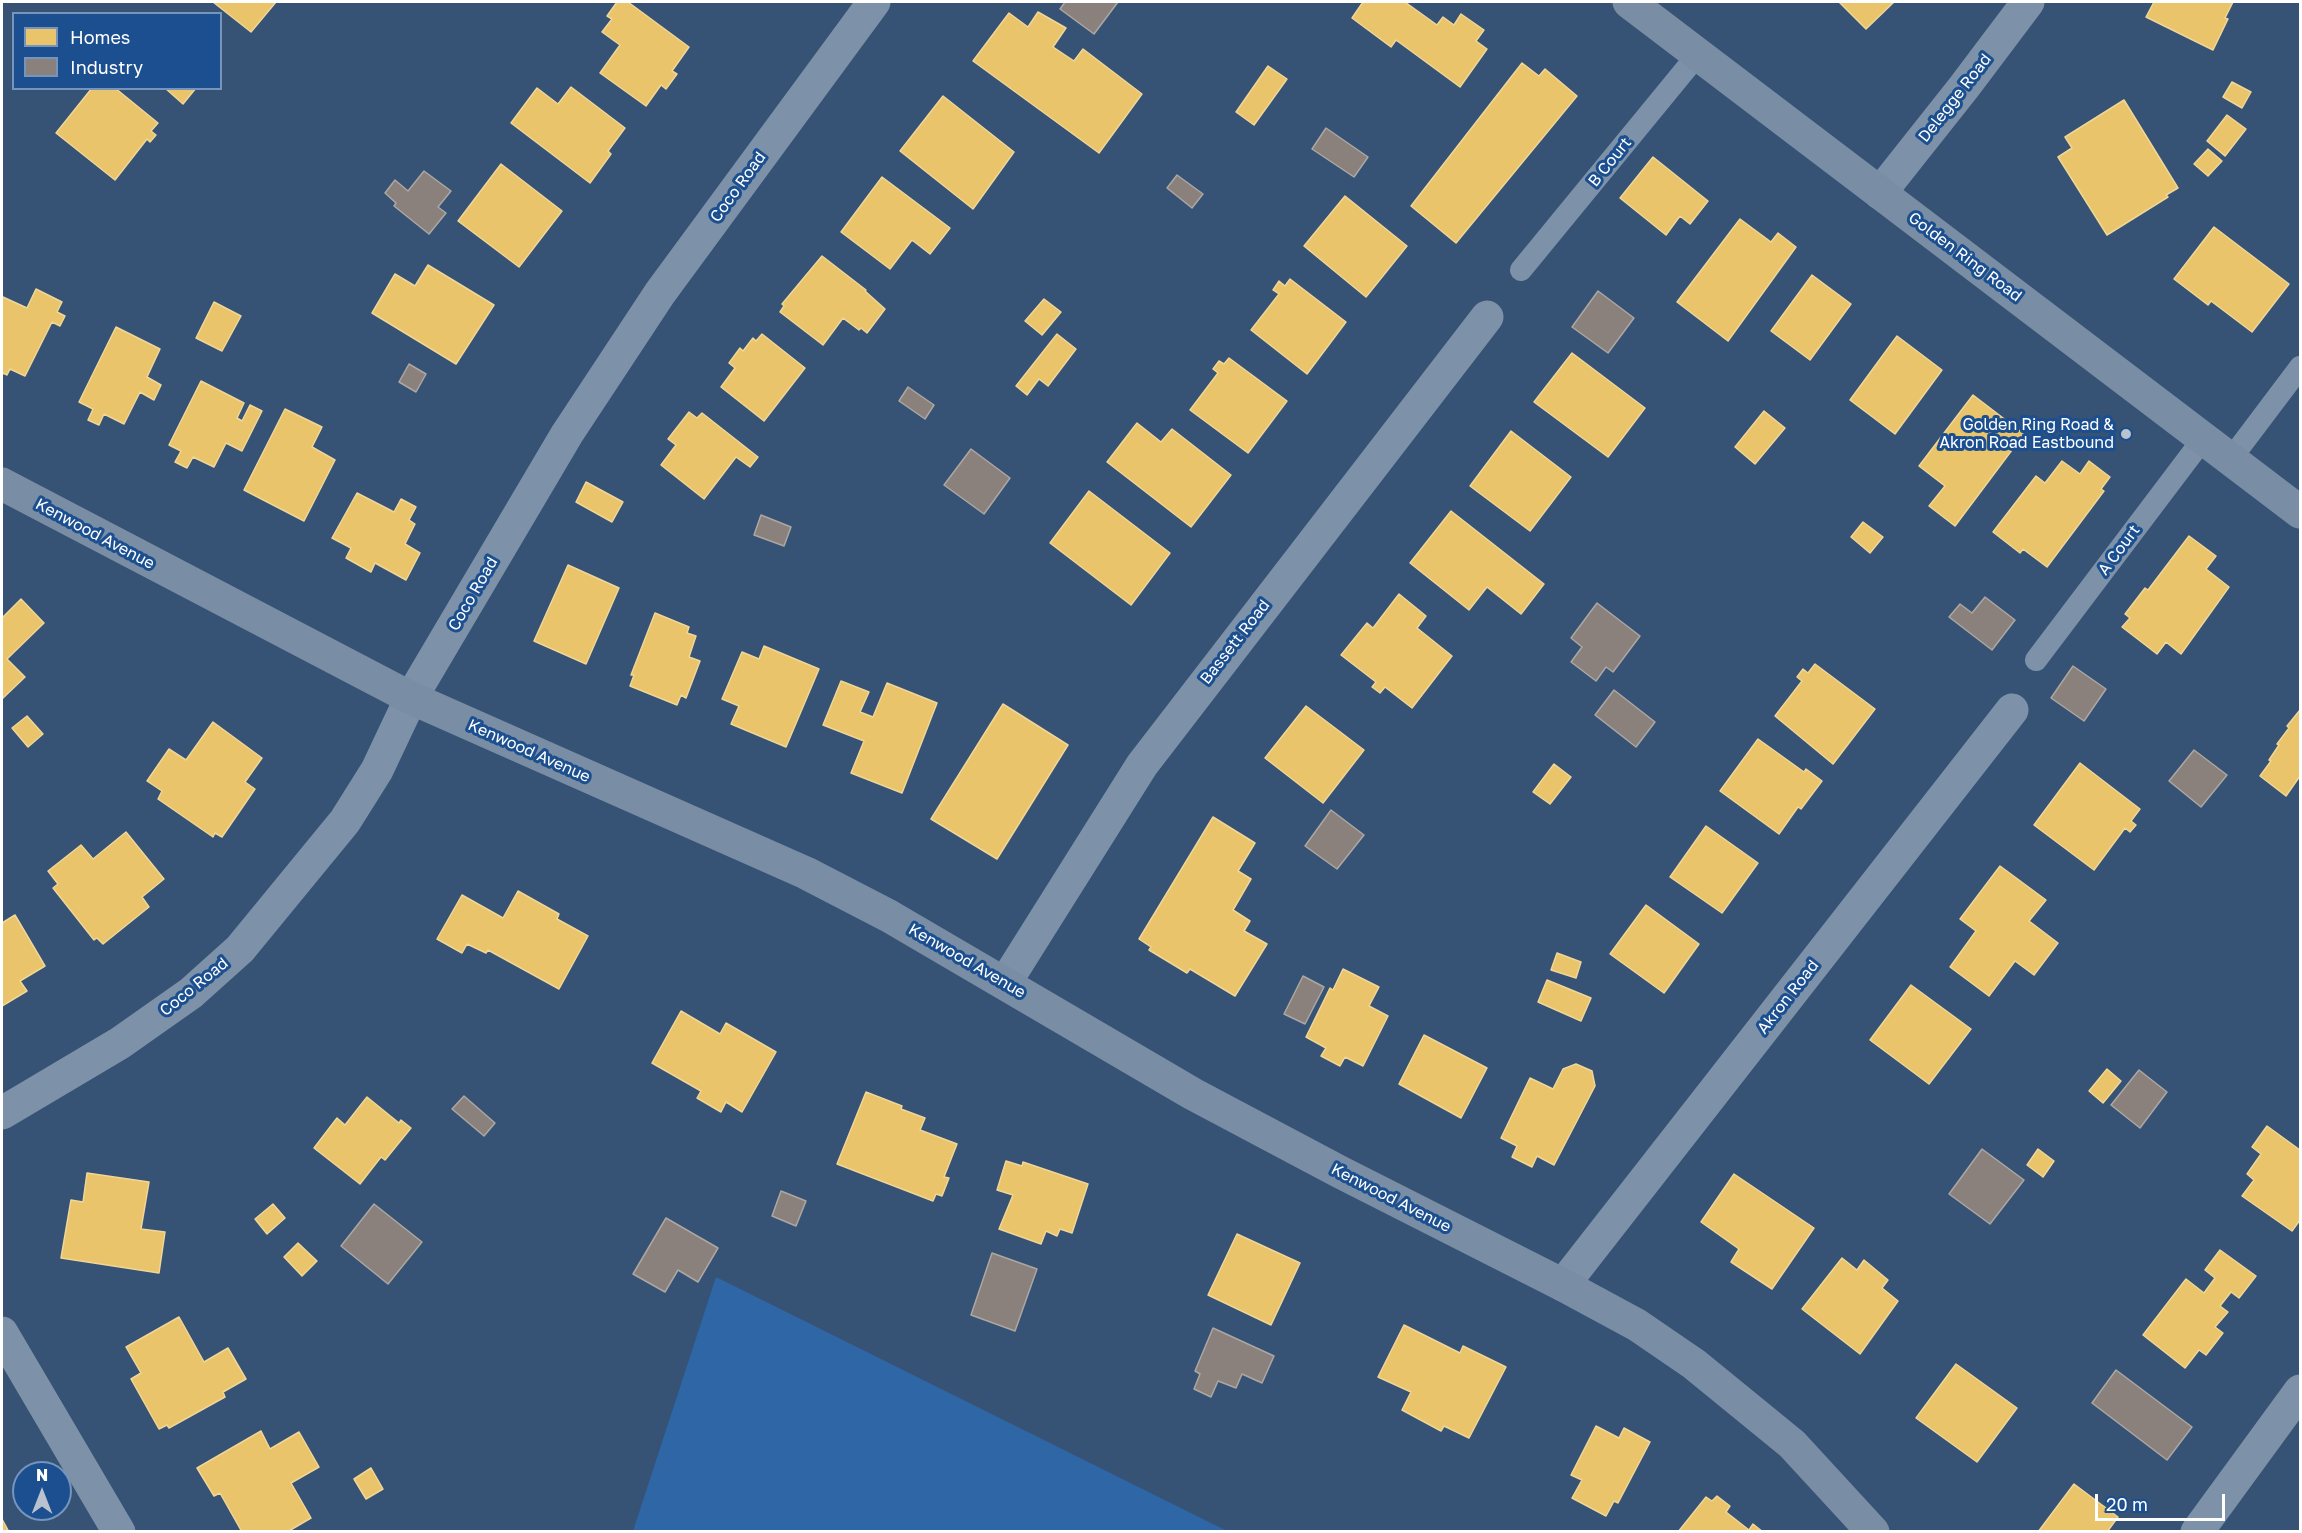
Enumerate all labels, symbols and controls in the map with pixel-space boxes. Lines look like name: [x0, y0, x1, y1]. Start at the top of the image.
legend: [12, 12, 222, 90]
text: Homes: [70, 26, 130, 48]
street label: Delegge Road: [1915, 50, 1995, 146]
text: Industry: [70, 56, 143, 78]
street label: B Court: [1584, 133, 1636, 191]
street label: Coco Road: [706, 148, 770, 226]
street label: Golden Ring Road: [1905, 208, 2025, 306]
place label: Golden Ring Road & Akron Road Eastbound: [1939, 415, 2114, 453]
marker: Golden Ring Road & Akron Road Eastbound: [2119, 427, 2133, 441]
street label: Kenwood Avenue: [32, 495, 158, 573]
street label: A Court: [2094, 521, 2144, 579]
street label: Coco Road: [444, 554, 502, 634]
street label: Bassett Road: [1196, 596, 1274, 688]
street label: Kenwood Avenue: [465, 715, 593, 787]
street label: Kenwood Avenue: [905, 920, 1029, 1002]
street label: Coco Road: [156, 954, 232, 1020]
street label: Akron Road: [1753, 956, 1823, 1038]
street label: Kenwood Avenue: [1328, 1159, 1454, 1237]
north arrow: [12, 1461, 72, 1521]
text: N: [36, 1465, 48, 1485]
scale bar: [2098, 1482, 2228, 1520]
text: 20 m: [2106, 1493, 2148, 1515]

